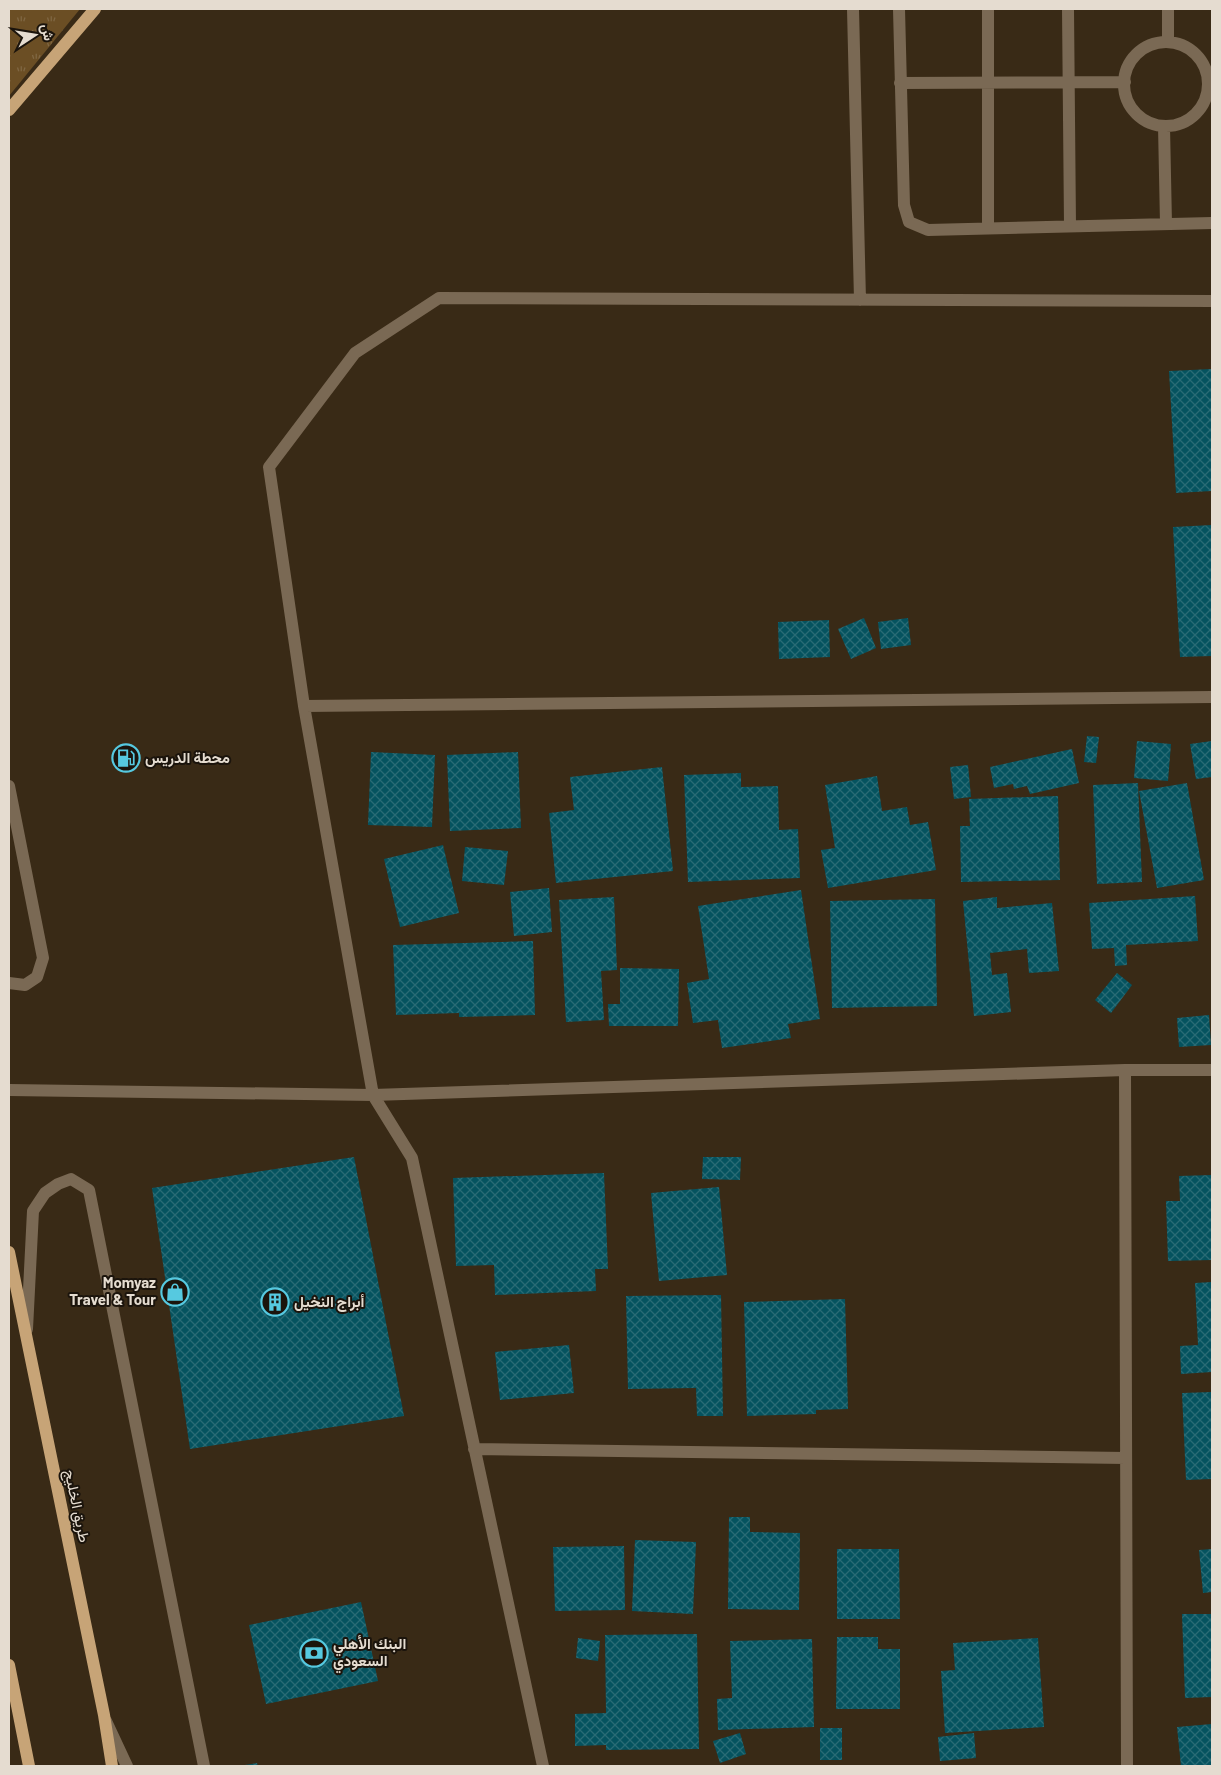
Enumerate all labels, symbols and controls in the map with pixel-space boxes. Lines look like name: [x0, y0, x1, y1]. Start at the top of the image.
north arrow: [10, 10, 60, 60]
text: ش: [37, 22, 58, 43]
fuel station icon: محطة الدريس: [111, 743, 141, 773]
place label: محطة الدريس: [145, 748, 230, 767]
place label: Momyaz Travel & Tour: [69, 1273, 156, 1308]
shop icon: Momyaz Travel & Tour: [160, 1277, 190, 1307]
building icon: أبراج النخيل: [260, 1287, 290, 1317]
place label: أبراج النخيل: [294, 1292, 365, 1312]
street label: طريق الخليج: [59, 1468, 95, 1545]
place label: البنك الأهلي السعودي: [333, 1634, 406, 1674]
bank icon: البنك الأهلي السعودي: [299, 1638, 329, 1668]

